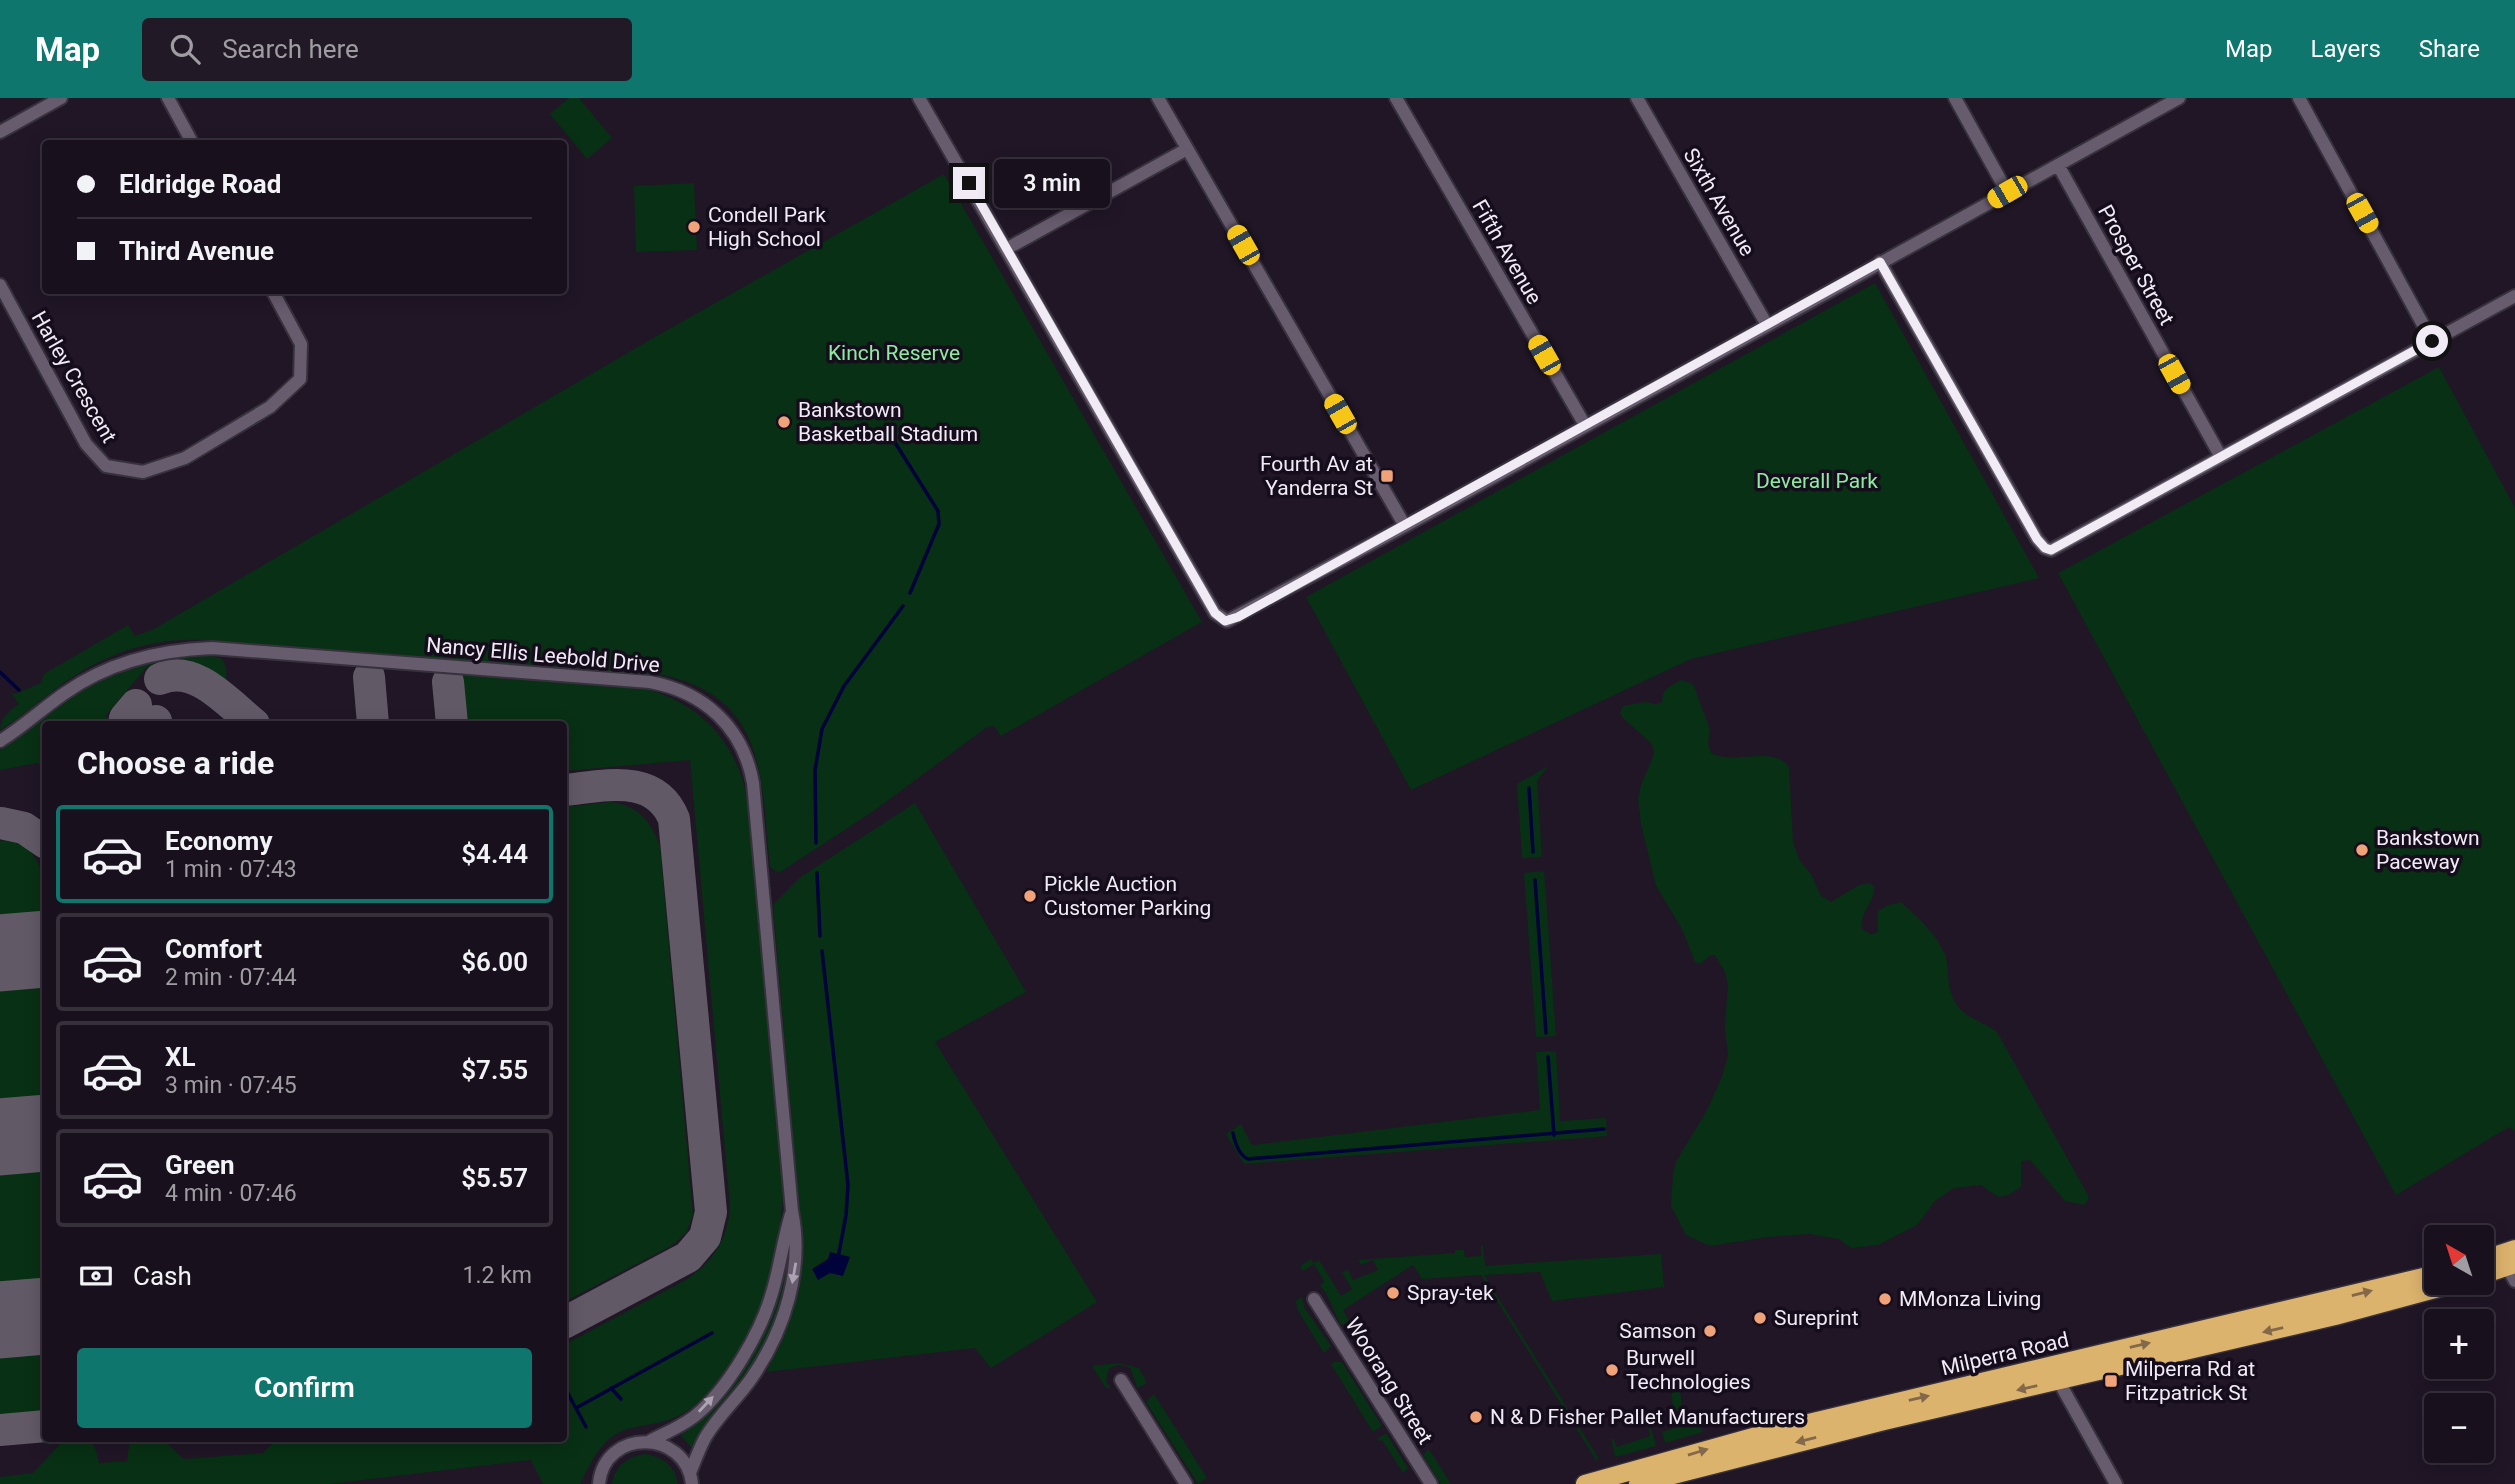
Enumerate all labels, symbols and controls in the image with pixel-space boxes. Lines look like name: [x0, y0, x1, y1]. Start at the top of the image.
search box: [142, 18, 632, 81]
text: Map: [35, 30, 100, 69]
icon: search: [166, 30, 204, 68]
text: Search here: [222, 34, 359, 64]
text: Map: [2225, 35, 2273, 63]
text: Layers: [2311, 35, 2381, 63]
text: Share: [2419, 35, 2480, 63]
street label: Sixth Avenue: [1679, 144, 1759, 260]
callout: 3 min: [993, 158, 1109, 208]
route end: [953, 167, 985, 199]
text: Eldridge Road: [119, 169, 281, 199]
text: 3 min: [1023, 170, 1081, 197]
car: [1984, 172, 2031, 212]
car: [2343, 190, 2382, 236]
street label: Fifth Avenue: [1468, 196, 1546, 308]
street label: Prosper Street: [2093, 201, 2179, 329]
place label: Condell Park High School: [708, 203, 826, 251]
marker: Condell Park High School: [686, 219, 702, 235]
car: [1224, 222, 1263, 268]
text: Third Avenue: [119, 236, 274, 266]
street label: Harley Crescent: [27, 307, 121, 447]
route start: [2416, 325, 2448, 357]
car: [1525, 332, 1564, 378]
park label: Kinch Reserve: [828, 341, 960, 365]
car: [2155, 351, 2194, 397]
car: [1321, 391, 1360, 437]
place label: Bankstown Basketball Stadium: [798, 398, 978, 446]
marker: Bankstown Basketball Stadium: [776, 414, 792, 430]
place label: Fourth Av at Yanderra St: [1260, 452, 1373, 500]
marker: Fourth Av at Yanderra St: [1379, 468, 1395, 484]
park label: Deverall Park: [1756, 469, 1878, 493]
street label: Nancy Ellis Leebold Drive: [425, 633, 661, 677]
text: Choose a ride: [77, 744, 274, 782]
icon: car: [81, 823, 144, 886]
text: Economy: [165, 826, 272, 856]
place label: Bankstown Paceway: [2376, 826, 2480, 874]
text: $4.44: [461, 839, 528, 869]
marker: Bankstown Paceway: [2354, 842, 2370, 858]
text: 1 min · 07:43: [165, 856, 297, 883]
place label: Pickle Auction Customer Parking: [1044, 872, 1211, 920]
marker: Pickle Auction Customer Parking: [1022, 888, 1038, 904]
icon: car: [81, 931, 144, 994]
text: Comfort: [165, 934, 262, 964]
text: $6.00: [461, 947, 528, 977]
text: 2 min · 07:44: [165, 964, 297, 991]
icon: car: [81, 1039, 144, 1102]
text: XL: [165, 1042, 196, 1072]
text: $7.55: [461, 1055, 528, 1085]
text: 3 min · 07:45: [165, 1072, 297, 1099]
icon: car: [81, 1147, 144, 1210]
text: Green: [165, 1150, 235, 1180]
text: $5.57: [461, 1163, 528, 1193]
text: 4 min · 07:46: [165, 1180, 297, 1207]
north arrow: [2424, 1225, 2494, 1295]
map controls: [2424, 1225, 2494, 1463]
icon: cash: [77, 1257, 115, 1295]
text: Cash: [133, 1261, 192, 1291]
text: 1.2 km: [463, 1262, 532, 1289]
one-way arrow: [788, 1262, 799, 1284]
place label: Spray-tek: [1407, 1281, 1494, 1305]
marker: Spray-tek: [1385, 1285, 1401, 1301]
place label: MMonza Living: [1899, 1287, 2041, 1311]
one-way arrow: [2351, 1287, 2373, 1298]
marker: MMonza Living: [1877, 1291, 1893, 1307]
place label: Sureprint: [1774, 1306, 1859, 1330]
button: +: [2424, 1309, 2494, 1379]
marker: Sureprint: [1752, 1310, 1768, 1326]
street label: Woorang Street: [1341, 1313, 1438, 1449]
place label: Samson: [1619, 1319, 1696, 1343]
marker: Samson: [1702, 1323, 1718, 1339]
one-way arrow: [2262, 1325, 2284, 1336]
street label: Milperra Road: [1939, 1328, 2071, 1380]
one-way arrow: [2129, 1339, 2151, 1350]
place label: Burwell Technologies: [1626, 1346, 1751, 1394]
button: Confirm: [77, 1348, 532, 1428]
place label: Milperra Rd at Fitzpatrick St: [2125, 1357, 2255, 1405]
marker: Burwell Technologies: [1604, 1362, 1620, 1378]
marker: Milperra Rd at Fitzpatrick St: [2103, 1373, 2119, 1389]
one-way arrow: [2016, 1382, 2038, 1393]
one-way arrow: [1908, 1392, 1930, 1403]
button: −: [2424, 1393, 2494, 1463]
one-way arrow: [698, 1396, 714, 1413]
place label: N & D Fisher Pallet Manufacturers: [1490, 1405, 1805, 1429]
marker: N & D Fisher Pallet Manufacturers: [1468, 1409, 1484, 1425]
one-way arrow: [1795, 1435, 1817, 1446]
one-way arrow: [1688, 1447, 1709, 1457]

